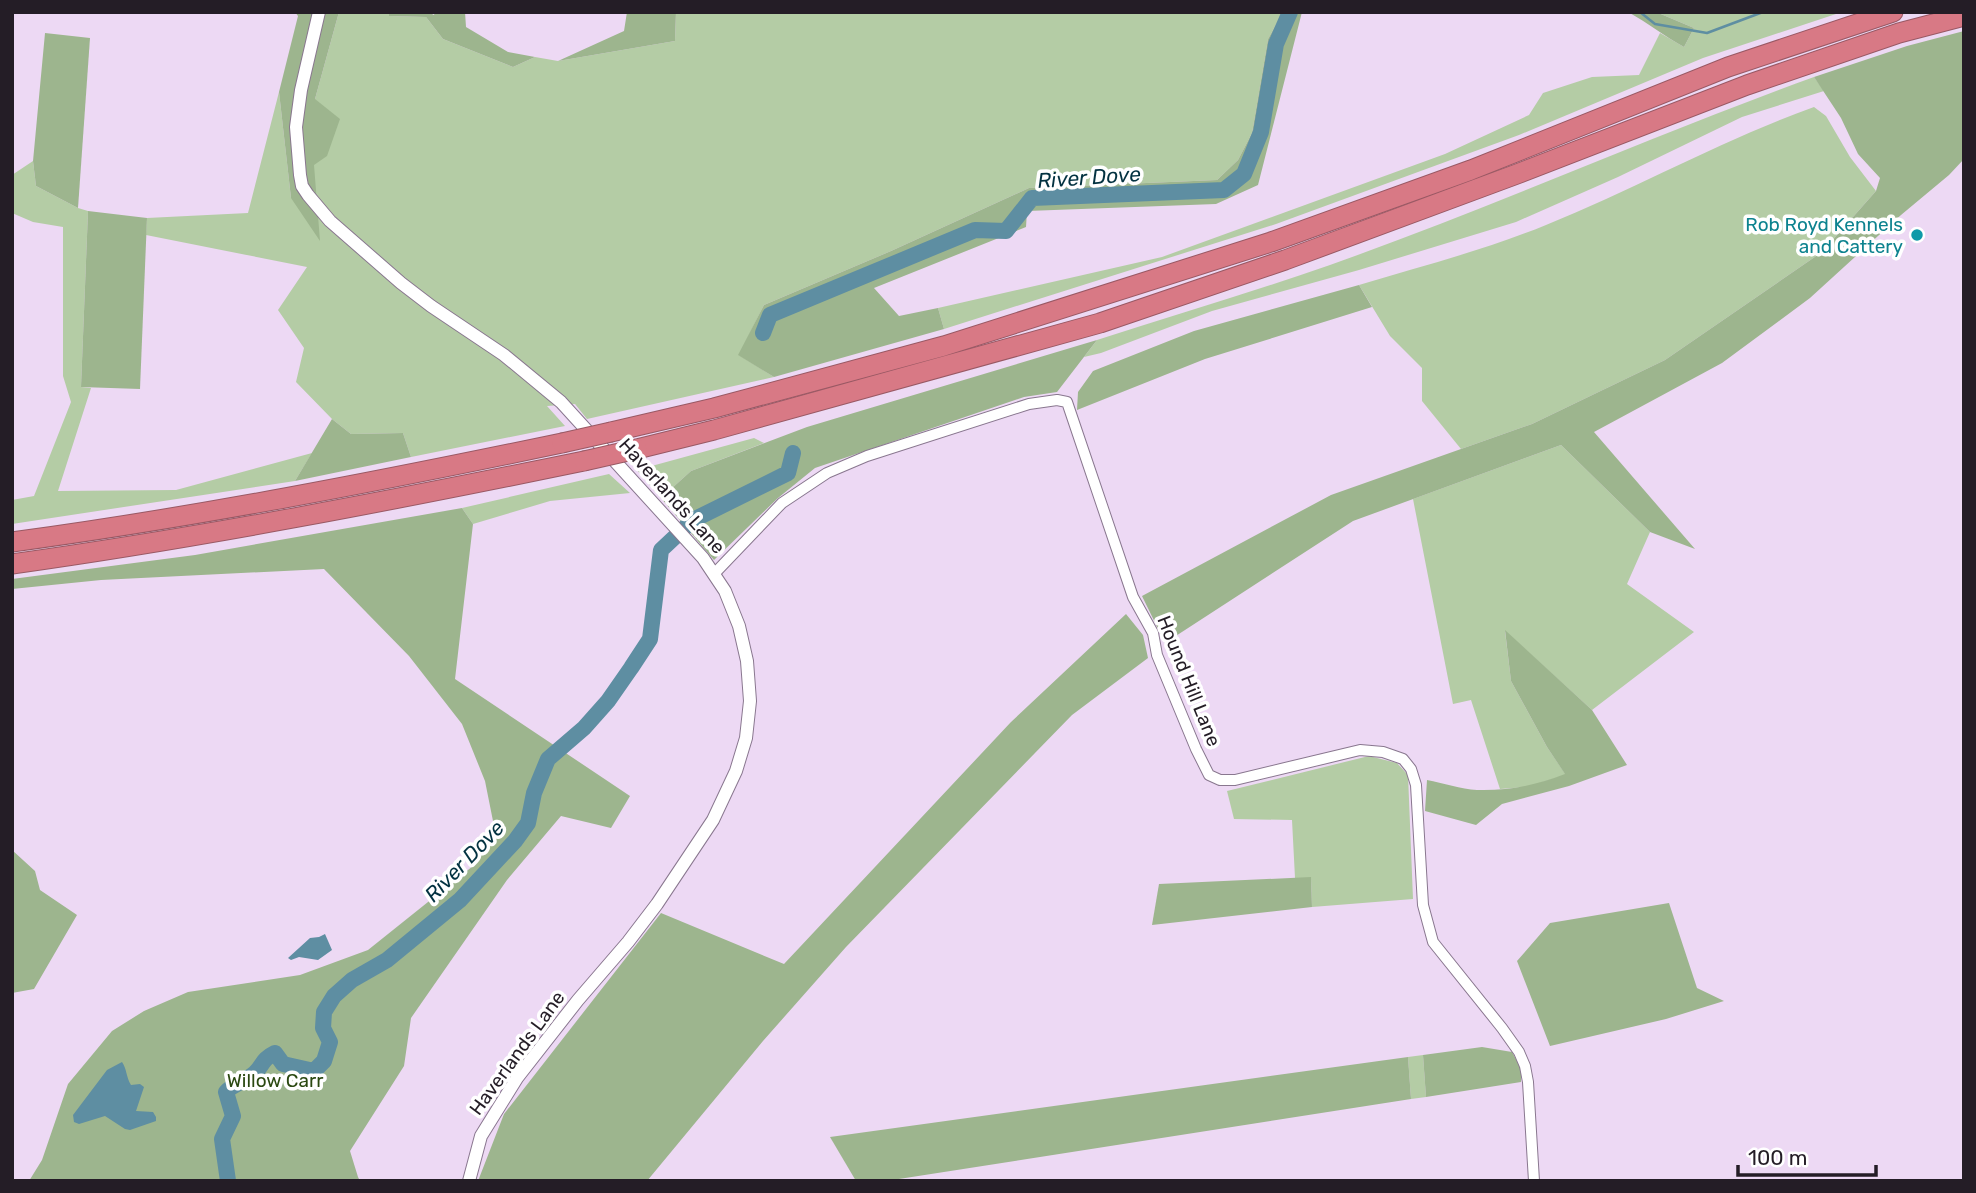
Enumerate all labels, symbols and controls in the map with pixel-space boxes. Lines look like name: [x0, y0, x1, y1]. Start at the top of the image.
water label: River Dove: [1036, 161, 1142, 193]
place label: Rob Royd Kennels and Cattery: [1745, 213, 1903, 258]
marker: Rob Royd Kennels and Cattery: [1909, 227, 1925, 243]
street label: Haverlands Lane: [614, 433, 730, 559]
street label: Hound Hill Lane: [1152, 612, 1226, 750]
water label: River Dove: [419, 815, 509, 907]
street label: Haverlands Lane: [464, 987, 570, 1119]
park label: Willow Carr: [227, 1069, 324, 1092]
scale bar: [1738, 1134, 1876, 1178]
text: 100 m: [1748, 1145, 1807, 1170]

